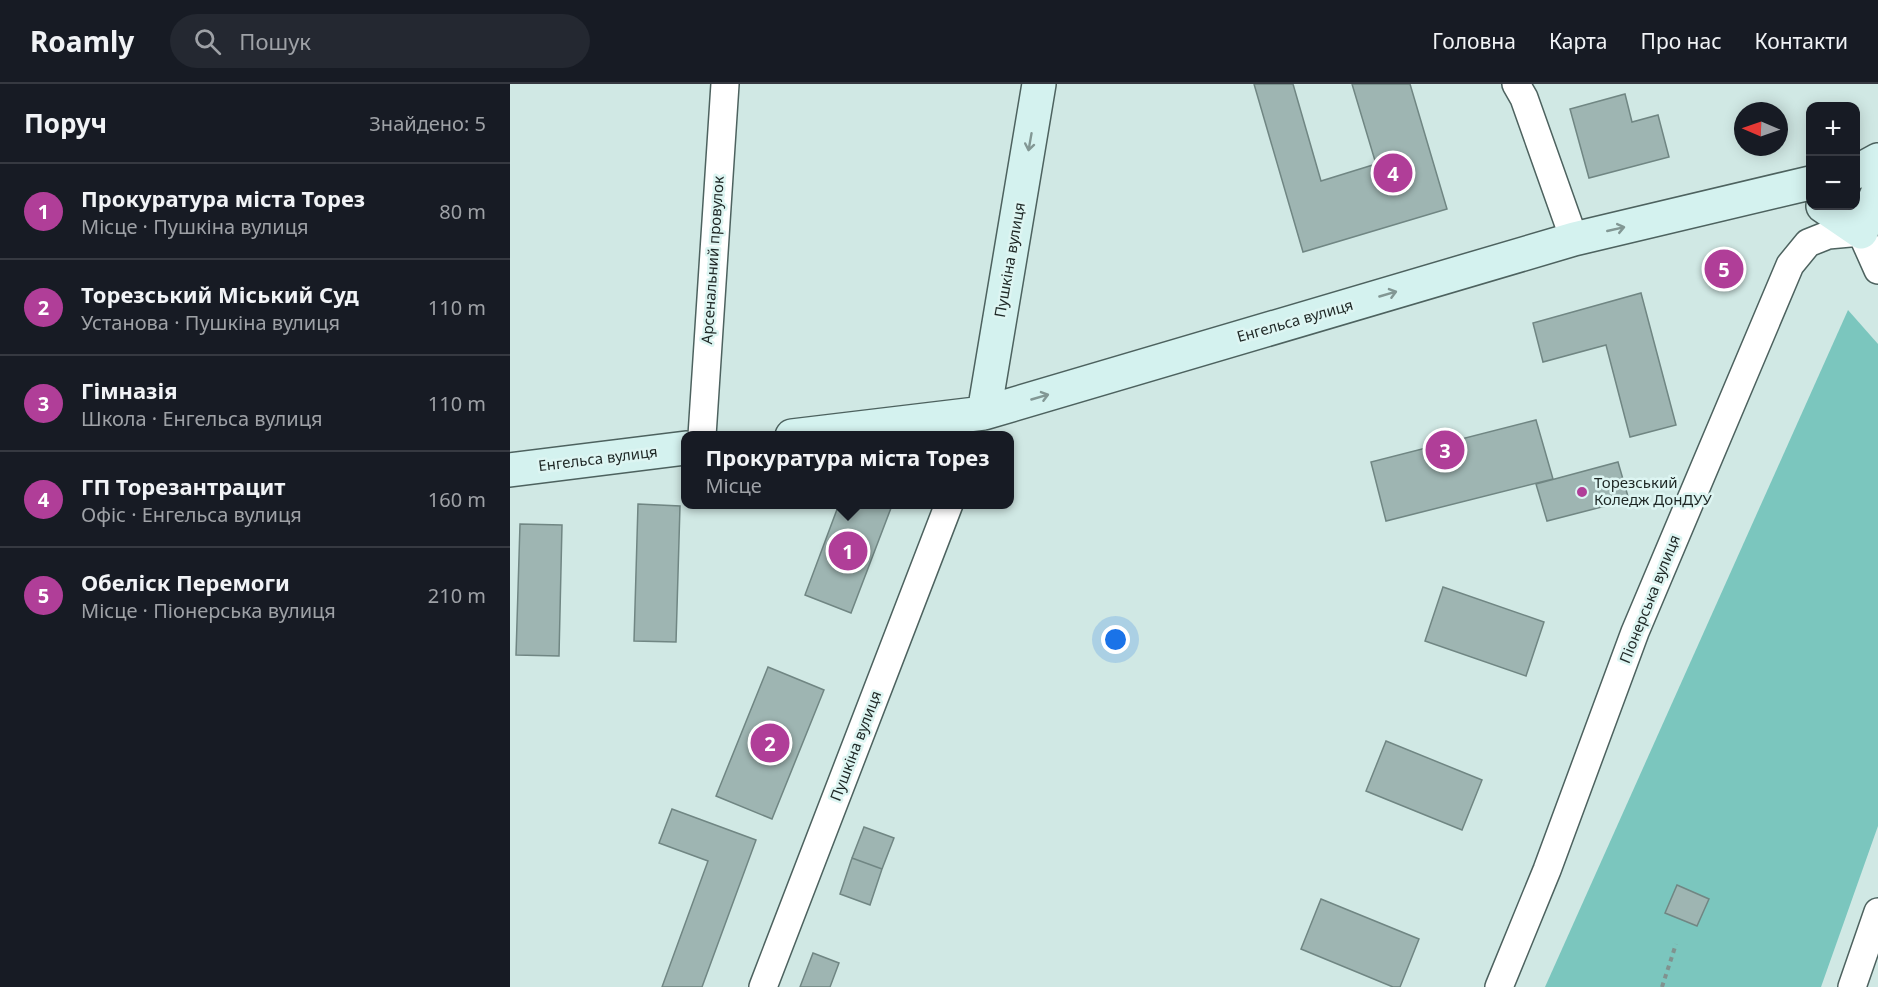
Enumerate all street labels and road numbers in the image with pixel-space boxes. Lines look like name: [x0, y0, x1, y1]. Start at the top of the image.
street label: Арсенальний провулок: [696, 175, 728, 345]
street label: Пушкіна вулиця: [989, 201, 1029, 319]
street label: Енгельса вулиця: [1234, 294, 1355, 346]
street label: Енгельса вулиця: [537, 441, 659, 475]
street label: Піонерська вулиця: [1614, 531, 1684, 666]
street label: Пушкіна вулиця: [825, 688, 885, 804]

